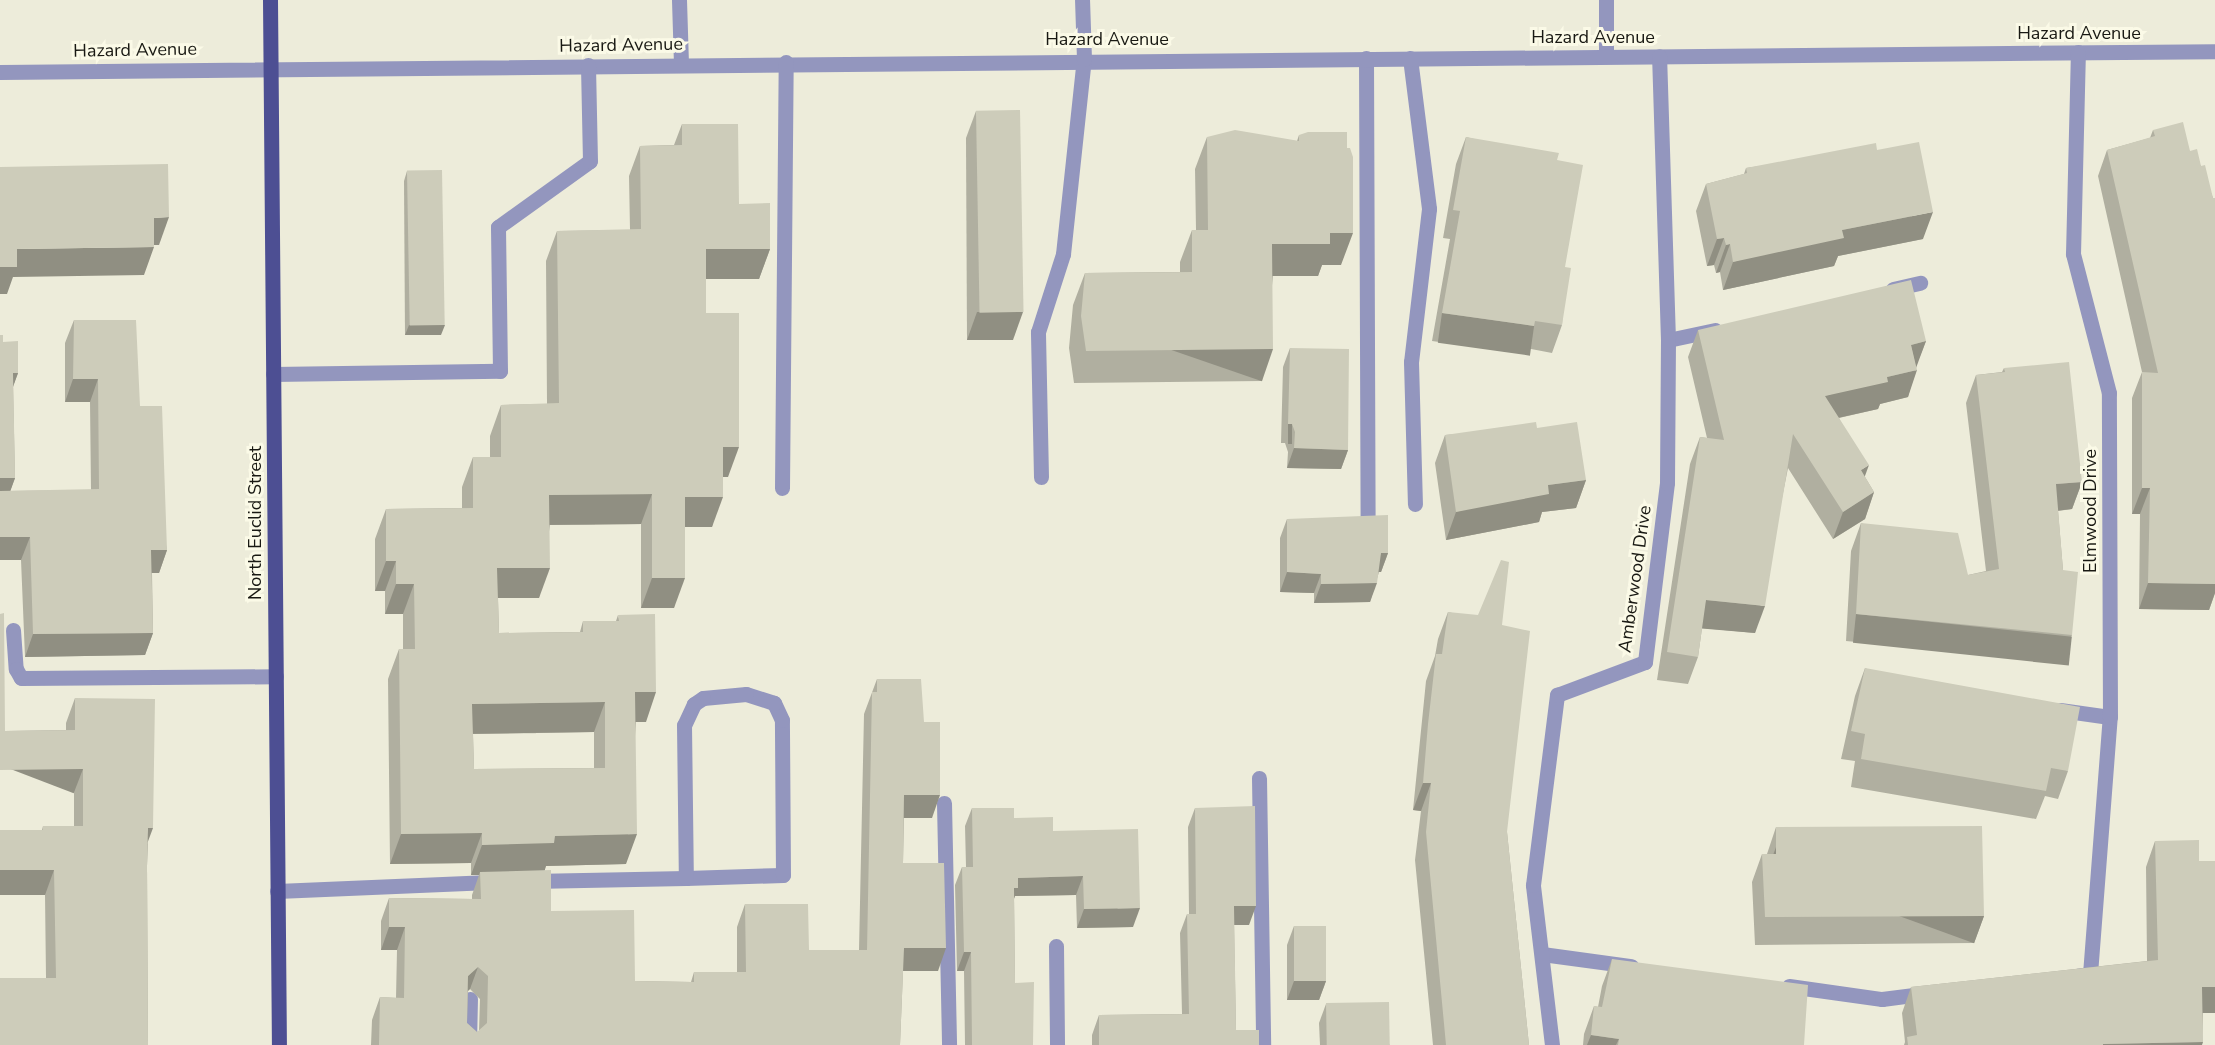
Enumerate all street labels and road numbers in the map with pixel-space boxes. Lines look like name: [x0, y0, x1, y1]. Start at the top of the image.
street label: Hazard Avenue: [2017, 22, 2141, 44]
street label: Hazard Avenue: [1531, 26, 1655, 48]
street label: Hazard Avenue: [1045, 28, 1169, 50]
street label: Hazard Avenue: [559, 33, 683, 57]
street label: Hazard Avenue: [73, 38, 197, 62]
street label: North Euclid Street: [244, 446, 266, 600]
street label: Elmwood Drive: [2079, 449, 2101, 573]
street label: Amberwood Drive: [1614, 504, 1656, 654]

